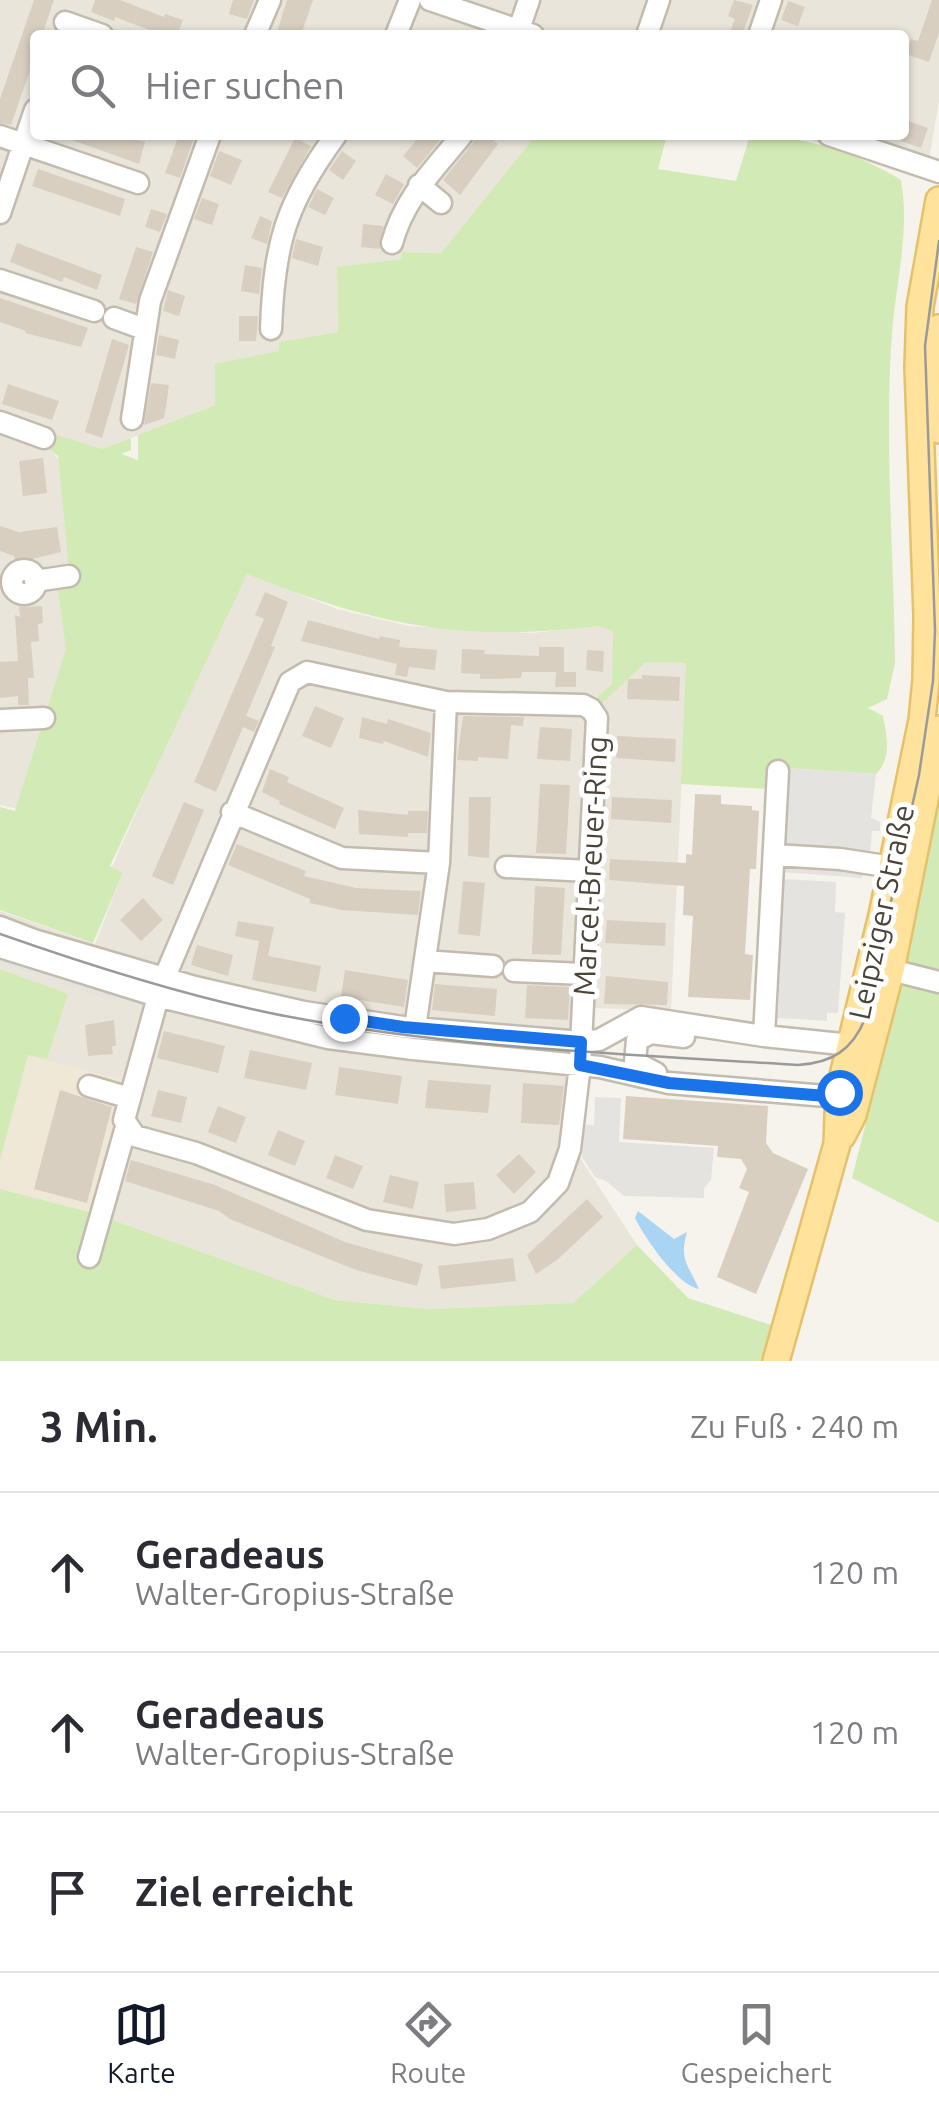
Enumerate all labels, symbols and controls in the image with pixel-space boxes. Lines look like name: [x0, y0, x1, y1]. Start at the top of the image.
search box: [30, 30, 909, 140]
icon: search: [65, 58, 120, 113]
text: Hier suchen: [145, 64, 345, 106]
street label: Marcel-Breuer-Ring: [566, 735, 614, 997]
street label: Leipziger Straße: [842, 802, 920, 1022]
route end: [322, 996, 368, 1042]
route start: [817, 1070, 863, 1116]
text: 3 Min.: [40, 1403, 158, 1450]
text: Zu Fuß · 240 m: [690, 1408, 899, 1444]
text: Geradeaus: [135, 1533, 325, 1575]
icon: ahead: [40, 1545, 95, 1600]
text: 120 m: [810, 1554, 899, 1590]
text: Walter-Gropius-Straße: [135, 1575, 455, 1611]
text: Geradeaus: [135, 1693, 325, 1735]
icon: ahead: [40, 1705, 95, 1760]
text: 120 m: [810, 1714, 899, 1750]
text: Walter-Gropius-Straße: [135, 1735, 455, 1771]
icon: arrive: [40, 1865, 95, 1920]
text: Ziel erreicht: [135, 1871, 354, 1913]
tab: Karte: [107, 1997, 176, 2088]
tab: Route: [390, 1997, 466, 2088]
tab: Gespeichert: [681, 1997, 832, 2088]

